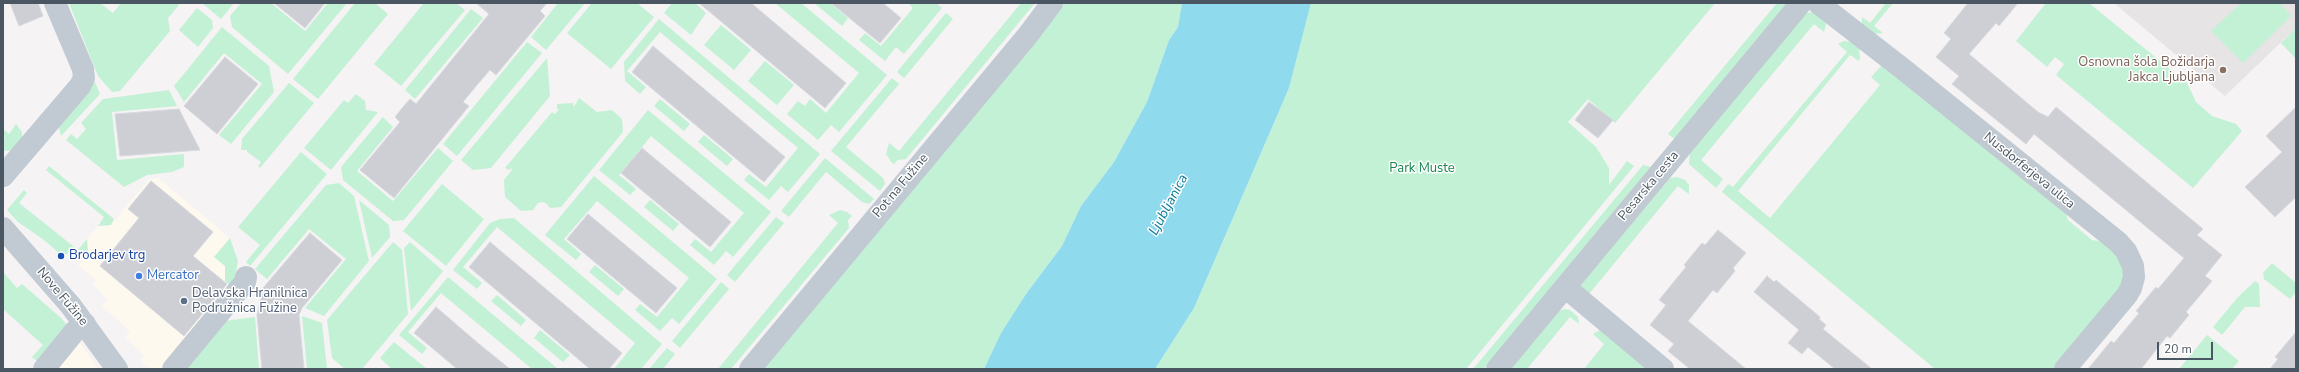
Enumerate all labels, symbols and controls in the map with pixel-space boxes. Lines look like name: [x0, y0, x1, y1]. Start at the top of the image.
place label: Osnovna šola Božidarja Jakca Ljubljana: [2078, 55, 2215, 86]
marker: Osnovna šola Božidarja Jakca Ljubljana: [2218, 65, 2228, 75]
street label: Nusdorferjeva ulica: [1980, 130, 2078, 212]
street label: Pesarska cesta: [1615, 148, 1683, 224]
street label: Pot na Fužine: [870, 151, 932, 221]
park label: Park Muste: [1389, 161, 1455, 177]
water label: Ljubljanica: [1146, 172, 1192, 238]
place label: Brodarjev trg: [69, 248, 145, 264]
marker: Brodarjev trg: [56, 251, 66, 261]
street label: Nove Fužine: [33, 265, 91, 329]
place label: Mercator: [147, 268, 199, 284]
marker: Mercator: [134, 271, 144, 281]
place label: Delavska Hranilnica Podružnica Fužine: [192, 286, 308, 317]
marker: Delavska Hranilnica Podružnica Fužine: [179, 296, 189, 306]
scale bar: [2159, 334, 2215, 360]
text: 20 m: [2164, 341, 2192, 357]

